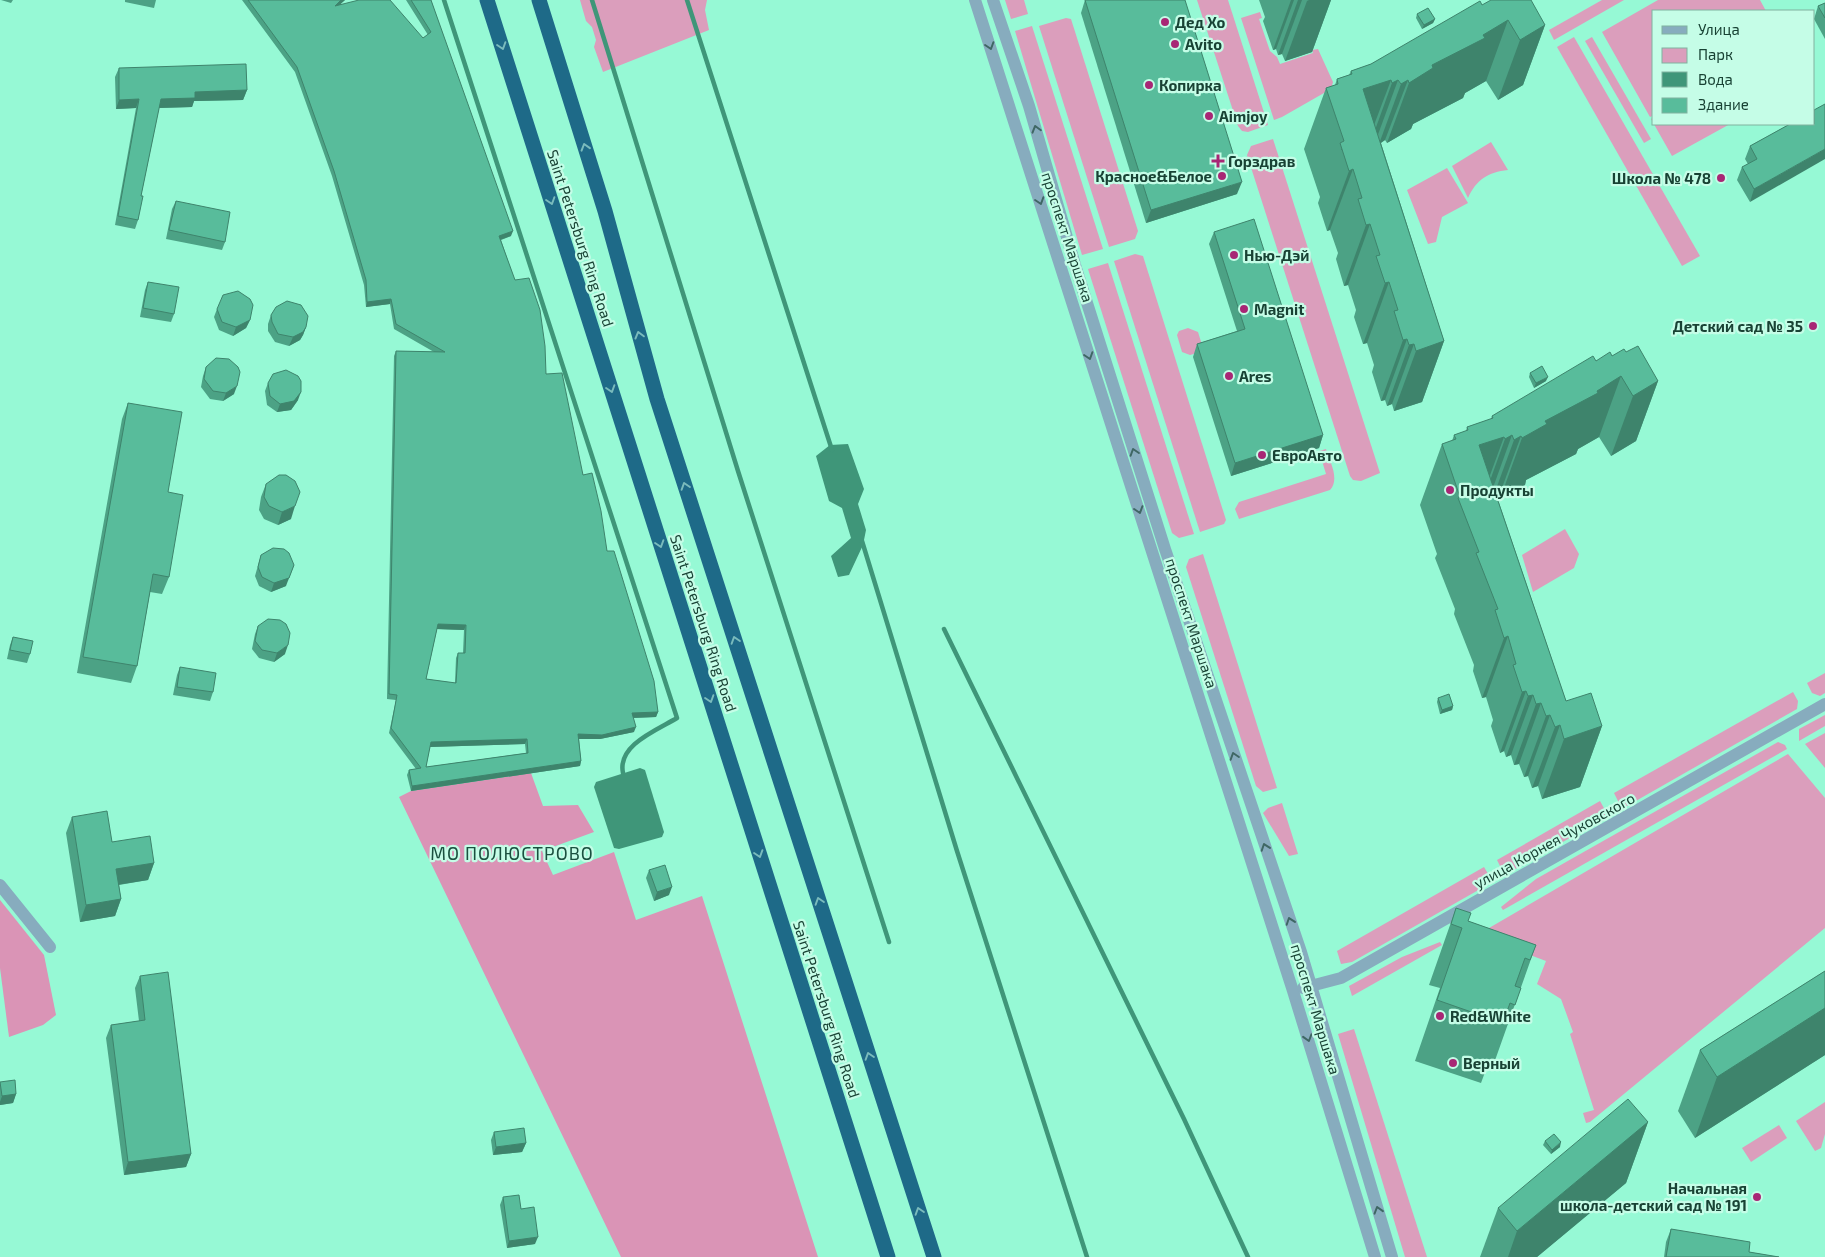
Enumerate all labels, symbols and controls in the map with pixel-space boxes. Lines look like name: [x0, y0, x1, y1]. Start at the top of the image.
legend: [1652, 10, 1815, 125]
place label: Дед Хо: [1175, 13, 1226, 31]
marker: Дед Хо: [1159, 16, 1171, 28]
text: Улица: [1698, 20, 1740, 38]
place label: Avito: [1185, 35, 1222, 53]
marker: Avito: [1169, 38, 1181, 50]
one-way arrow: [496, 42, 506, 50]
one-way arrow: [984, 42, 994, 50]
text: Парк: [1698, 45, 1733, 63]
text: Вода: [1698, 70, 1733, 88]
place label: Копирка: [1159, 76, 1222, 94]
marker: Копирка: [1143, 79, 1155, 91]
text: Здание: [1698, 95, 1749, 113]
place label: Aimjoy: [1219, 107, 1268, 126]
marker: Aimjoy: [1203, 110, 1215, 122]
one-way arrow: [1031, 126, 1041, 134]
one-way arrow: [581, 144, 591, 152]
street label: Saint Petersburg Ring Road: [544, 147, 618, 329]
place label: Горздрав: [1228, 152, 1296, 170]
marker: Горздрав: [1212, 155, 1224, 167]
place label: Красное&Белое: [1095, 167, 1212, 185]
place label: Школа № 478: [1612, 169, 1711, 187]
street label: проспект Маршака: [1038, 170, 1098, 304]
marker: Красное&Белое: [1216, 170, 1228, 182]
marker: Школа № 478: [1715, 172, 1727, 184]
one-way arrow: [1034, 196, 1044, 205]
one-way arrow: [545, 197, 555, 205]
place label: Нью-Дэй: [1244, 246, 1309, 264]
marker: Нью-Дэй: [1228, 249, 1240, 261]
place label: Magnit: [1254, 300, 1304, 318]
marker: Magnit: [1238, 303, 1250, 315]
place label: Детский сад № 35: [1673, 317, 1803, 335]
marker: Детский сад № 35: [1807, 320, 1819, 332]
one-way arrow: [635, 331, 645, 340]
one-way arrow: [1084, 351, 1094, 359]
place label: Ares: [1239, 367, 1272, 385]
marker: Ares: [1223, 370, 1235, 382]
one-way arrow: [605, 385, 615, 393]
place label: ЕвроАвто: [1272, 446, 1342, 464]
one-way arrow: [1130, 448, 1140, 457]
marker: ЕвроАвто: [1256, 449, 1268, 461]
place label: Продукты: [1460, 481, 1534, 499]
one-way arrow: [681, 482, 691, 490]
marker: Продукты: [1444, 484, 1456, 496]
one-way arrow: [1133, 506, 1143, 514]
street label: Saint Petersburg Ring Road: [667, 532, 741, 714]
one-way arrow: [654, 540, 664, 548]
street label: проспект Маршака: [1162, 556, 1222, 690]
one-way arrow: [731, 637, 741, 645]
one-way arrow: [704, 694, 714, 703]
one-way arrow: [1230, 752, 1240, 761]
street label: улица Корнея Чуковского: [1470, 788, 1638, 893]
district label: МО ПОЛЮСТРОВО: [430, 842, 594, 864]
one-way arrow: [1261, 843, 1271, 851]
one-way arrow: [753, 849, 763, 857]
one-way arrow: [815, 898, 825, 906]
street label: Saint Petersburg Ring Road: [790, 918, 864, 1100]
one-way arrow: [1286, 918, 1296, 926]
street label: проспект Маршака: [1288, 942, 1344, 1076]
place label: Red&White: [1450, 1007, 1531, 1025]
marker: Red&White: [1434, 1010, 1446, 1022]
one-way arrow: [1302, 1033, 1312, 1041]
one-way arrow: [865, 1052, 875, 1061]
place label: Верный: [1463, 1054, 1520, 1072]
marker: Верный: [1447, 1057, 1459, 1069]
place label: Начальная школа-детский сад № 191: [1560, 1179, 1747, 1214]
marker: Начальная школа-детский сад № 191: [1751, 1191, 1763, 1203]
one-way arrow: [915, 1207, 925, 1215]
one-way arrow: [1374, 1207, 1384, 1215]

